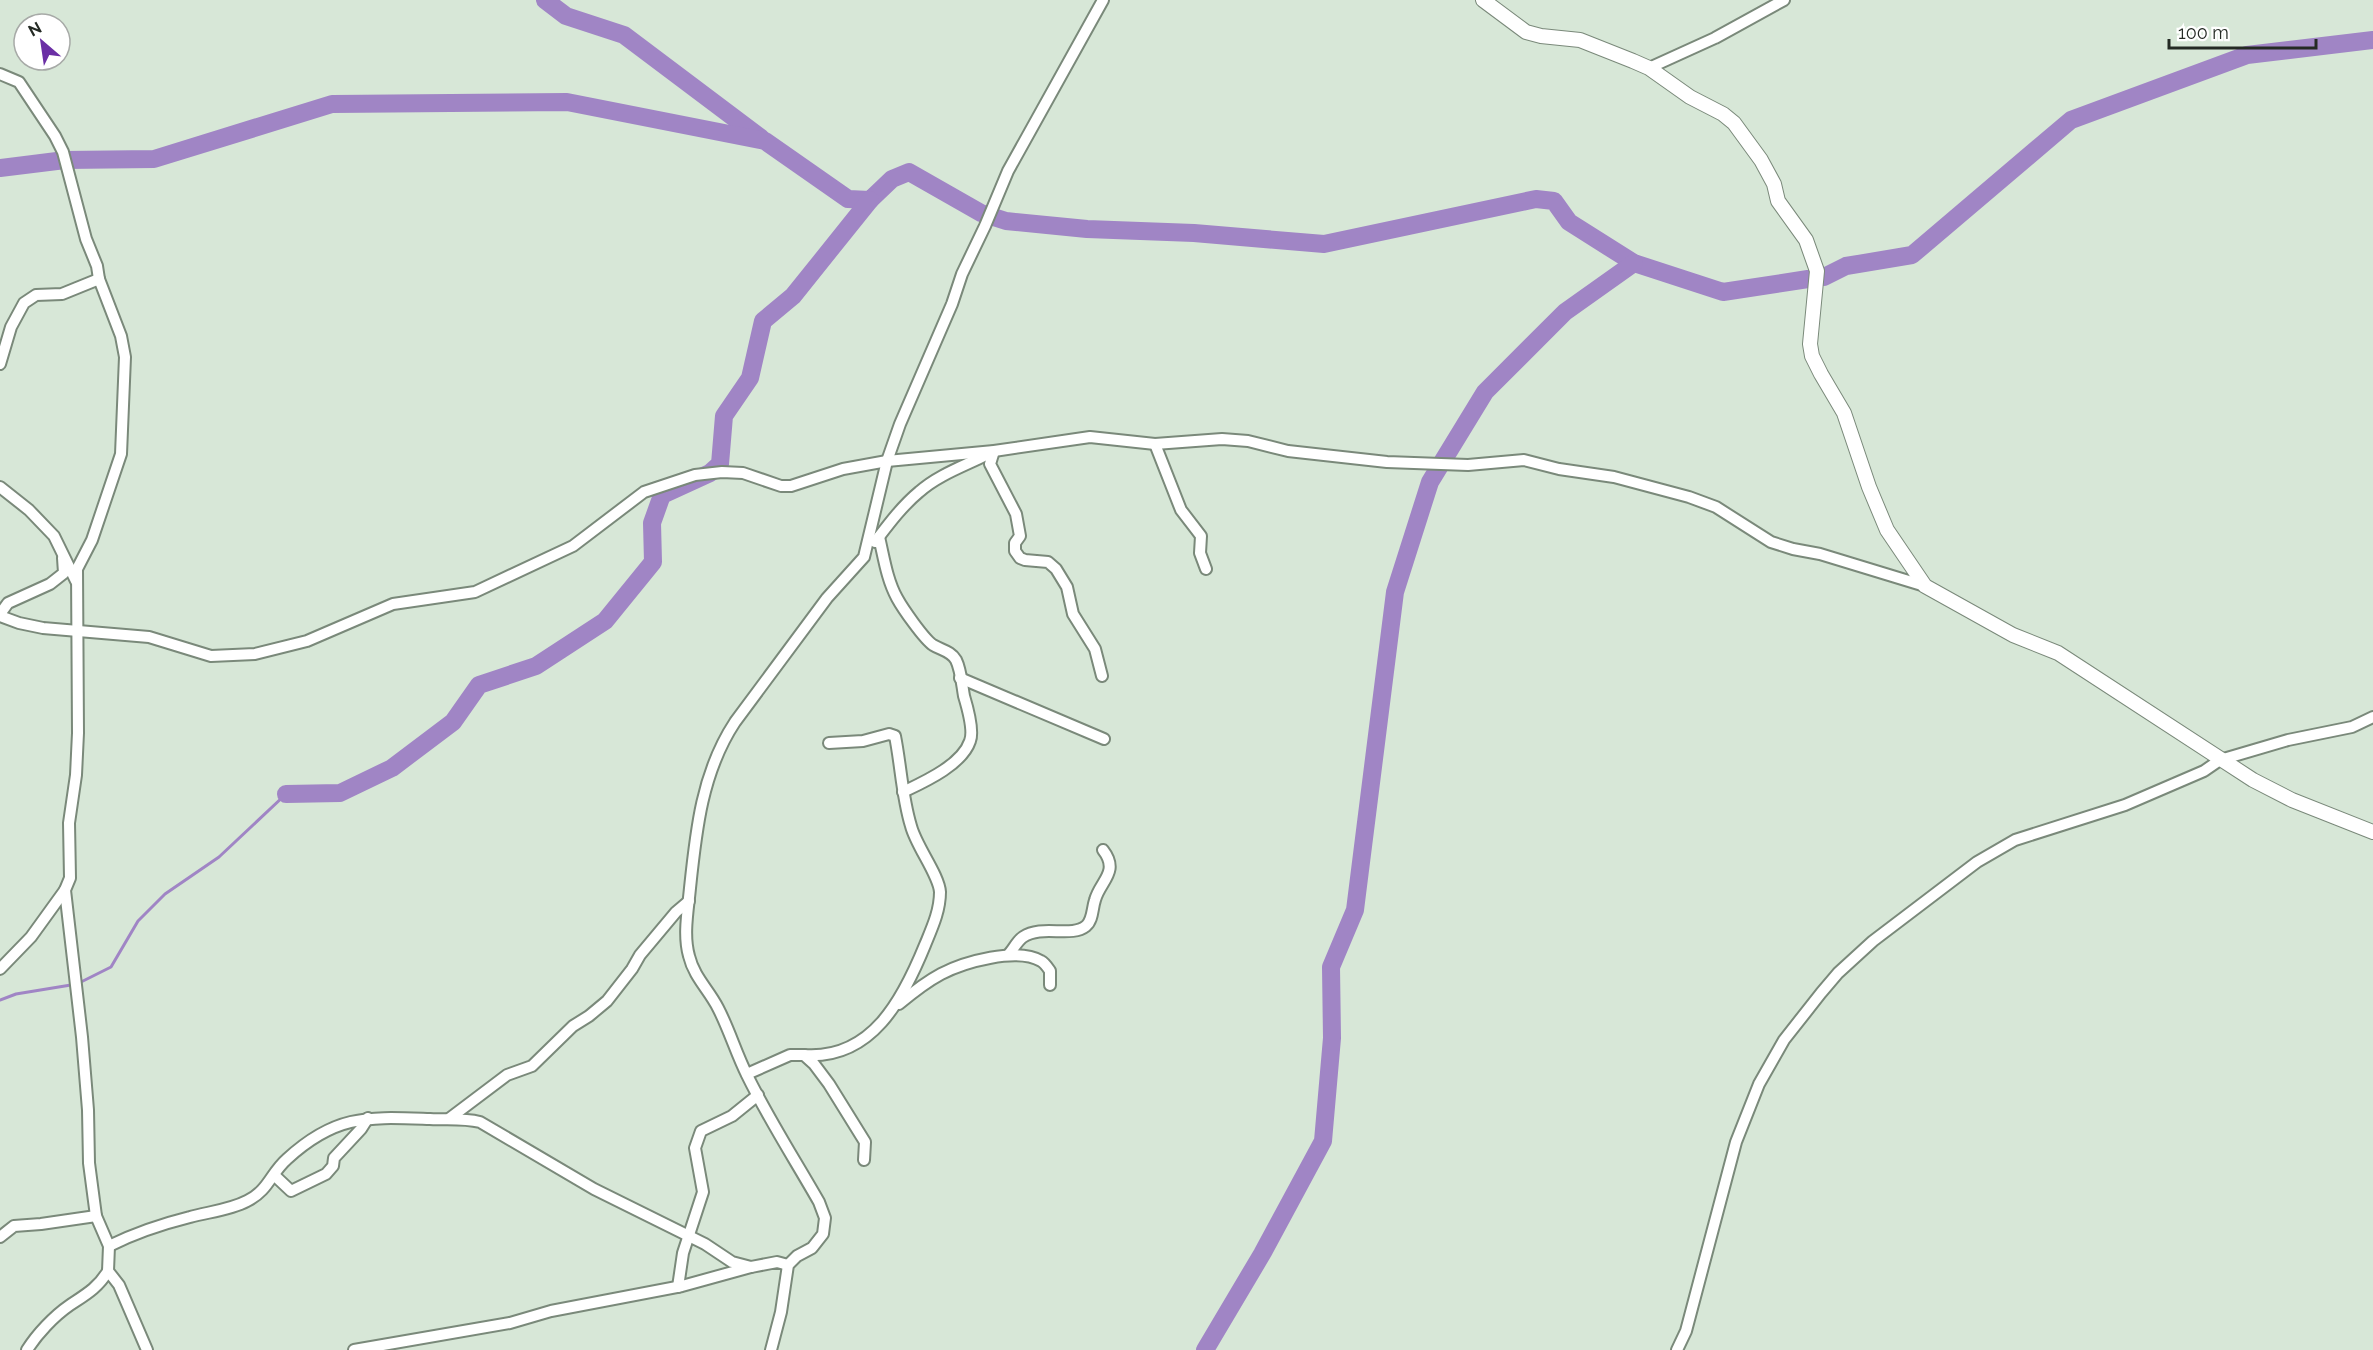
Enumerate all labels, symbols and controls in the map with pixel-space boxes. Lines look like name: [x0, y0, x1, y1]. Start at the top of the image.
north arrow: [12, 12, 72, 72]
scale bar: [2169, 12, 2316, 50]
text: N: [25, 18, 45, 41]
text: 100 m: [2178, 22, 2229, 43]

